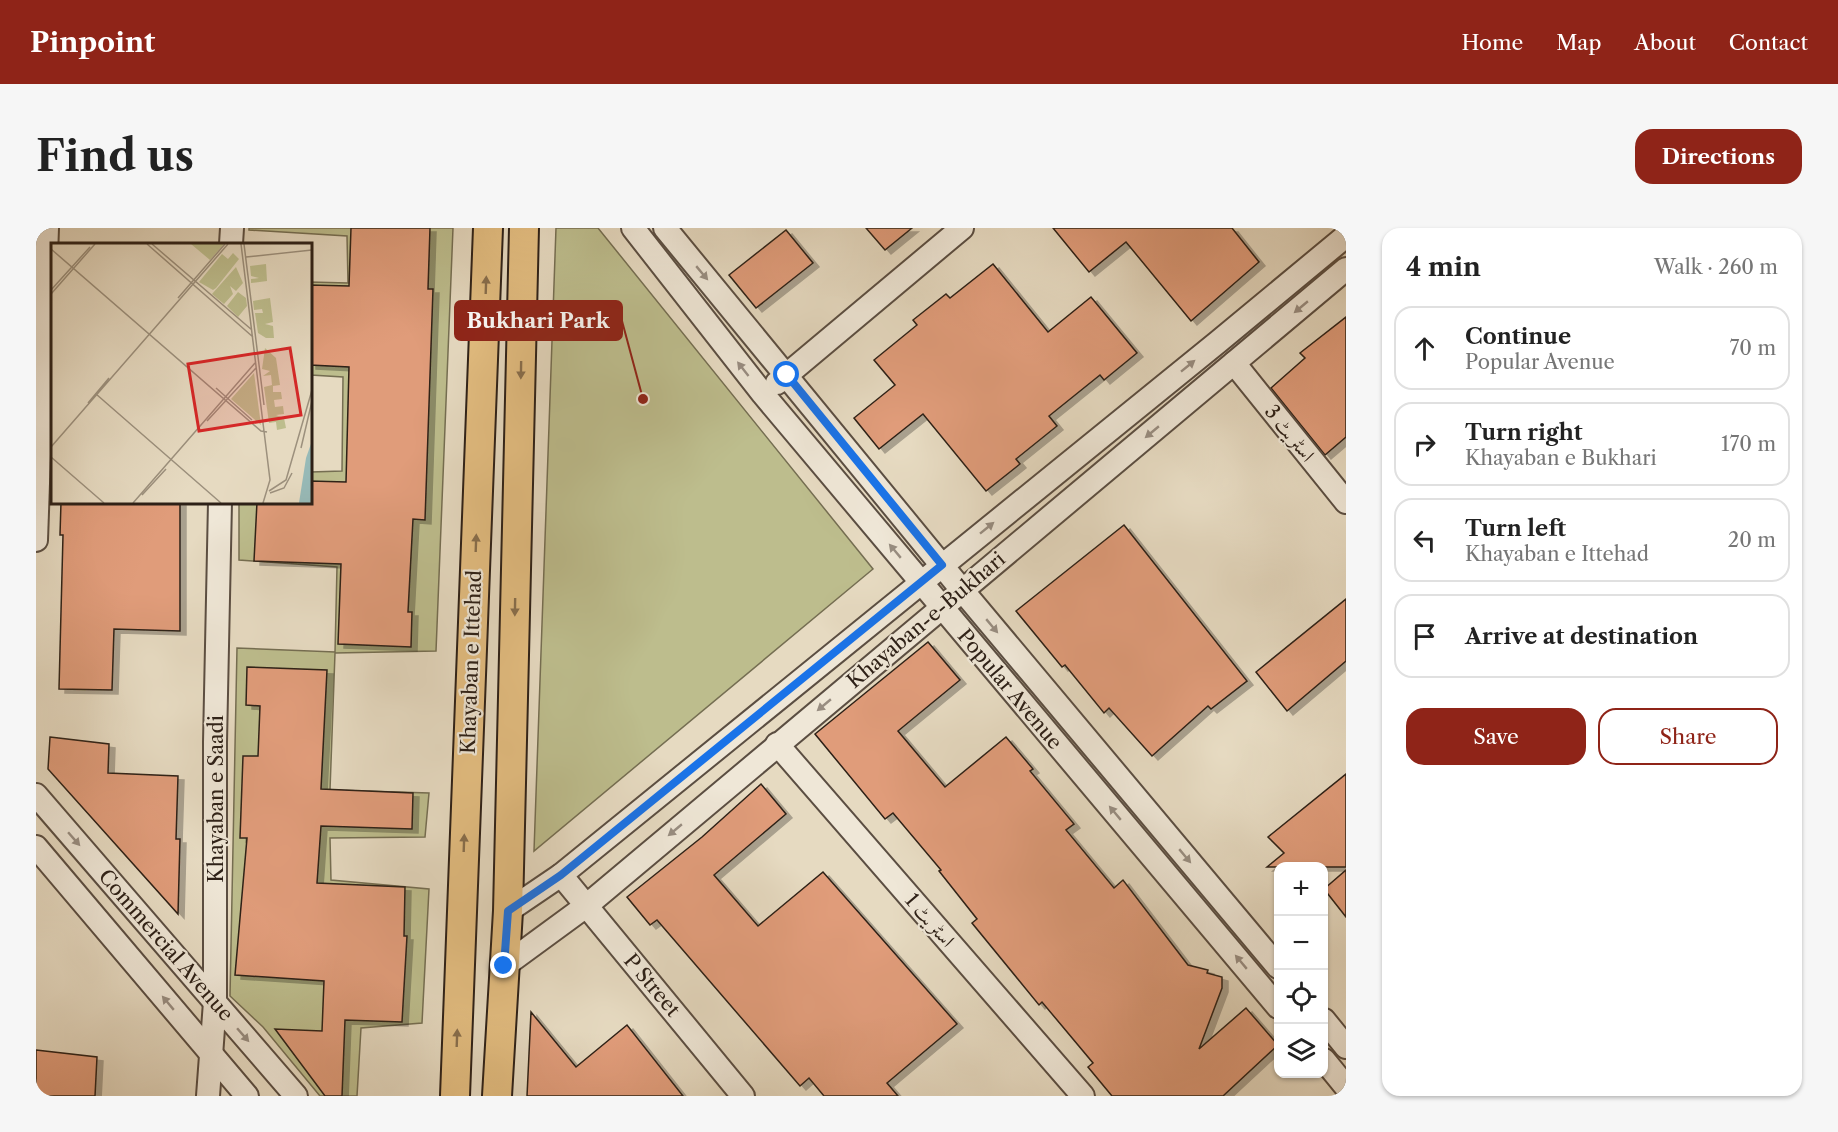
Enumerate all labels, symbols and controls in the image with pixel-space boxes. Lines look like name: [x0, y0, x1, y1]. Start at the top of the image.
text: Pinpoint: [30, 25, 155, 59]
text: Home: [1462, 30, 1523, 55]
text: Map: [1556, 30, 1601, 55]
text: About: [1634, 30, 1696, 55]
text: Contact: [1729, 30, 1808, 55]
button: Directions: [1635, 129, 1802, 184]
text: Find us: [36, 130, 194, 182]
inset map: [51, 243, 312, 504]
text: 4 min: [1406, 251, 1481, 283]
text: Walk · 260 m: [1654, 255, 1778, 279]
one-way arrow: [695, 265, 708, 280]
one-way arrow: [481, 276, 490, 295]
one-way arrow: [1294, 300, 1309, 313]
callout: Bukhari Park: [455, 301, 622, 340]
text: Bukhari Park: [466, 308, 611, 333]
text: Continue: [1465, 323, 1571, 350]
icon: ahead: [1408, 332, 1441, 365]
text: 70 m: [1730, 336, 1776, 360]
text: Popular Avenue: [1465, 350, 1615, 374]
one-way arrow: [516, 361, 525, 380]
route start: [773, 361, 799, 387]
one-way arrow: [1181, 361, 1196, 373]
one-way arrow: [738, 362, 750, 377]
street label: اسٹریٹ 3: [1260, 400, 1320, 466]
text: Turn right: [1465, 419, 1583, 446]
one-way arrow: [1144, 425, 1159, 438]
icon: right: [1408, 428, 1441, 461]
text: 170 m: [1721, 432, 1776, 456]
text: Khayaban e Bukhari: [1465, 446, 1657, 470]
text: Turn left: [1465, 515, 1566, 542]
one-way arrow: [980, 522, 995, 535]
icon: left: [1408, 524, 1441, 557]
text: 20 m: [1728, 528, 1776, 552]
one-way arrow: [471, 533, 480, 552]
text: Khayaban e Ittehad: [1465, 542, 1649, 566]
one-way arrow: [889, 544, 902, 559]
street label: Khayaban-e-Bukhari: [842, 547, 1010, 693]
street label: Khayaban e Ittehad: [456, 570, 486, 754]
one-way arrow: [510, 598, 520, 617]
one-way arrow: [985, 618, 998, 633]
icon: arrive: [1408, 620, 1441, 653]
text: Arrive at destination: [1465, 623, 1698, 650]
street label: Popular Avenue: [953, 624, 1067, 754]
one-way arrow: [816, 698, 832, 711]
button: Save: [1406, 708, 1586, 765]
button: Share: [1598, 708, 1778, 765]
street label: Khayaban e Saadi: [204, 715, 228, 883]
one-way arrow: [1109, 806, 1122, 821]
one-way arrow: [667, 824, 683, 837]
one-way arrow: [67, 831, 80, 846]
one-way arrow: [460, 833, 469, 852]
one-way arrow: [1178, 848, 1191, 863]
map controls: [1274, 862, 1328, 1078]
button: +: [1274, 862, 1328, 916]
street label: Commercial Avenue: [94, 864, 238, 1026]
street label: اسٹریٹ 1: [900, 888, 960, 952]
button: −: [1274, 916, 1328, 970]
street label: P Street: [619, 949, 685, 1021]
route end: [490, 952, 516, 978]
one-way arrow: [1235, 955, 1248, 970]
button: locate: [1274, 970, 1328, 1024]
one-way arrow: [162, 996, 175, 1011]
button: layers: [1274, 1024, 1328, 1078]
one-way arrow: [236, 1027, 249, 1042]
one-way arrow: [452, 1028, 461, 1047]

